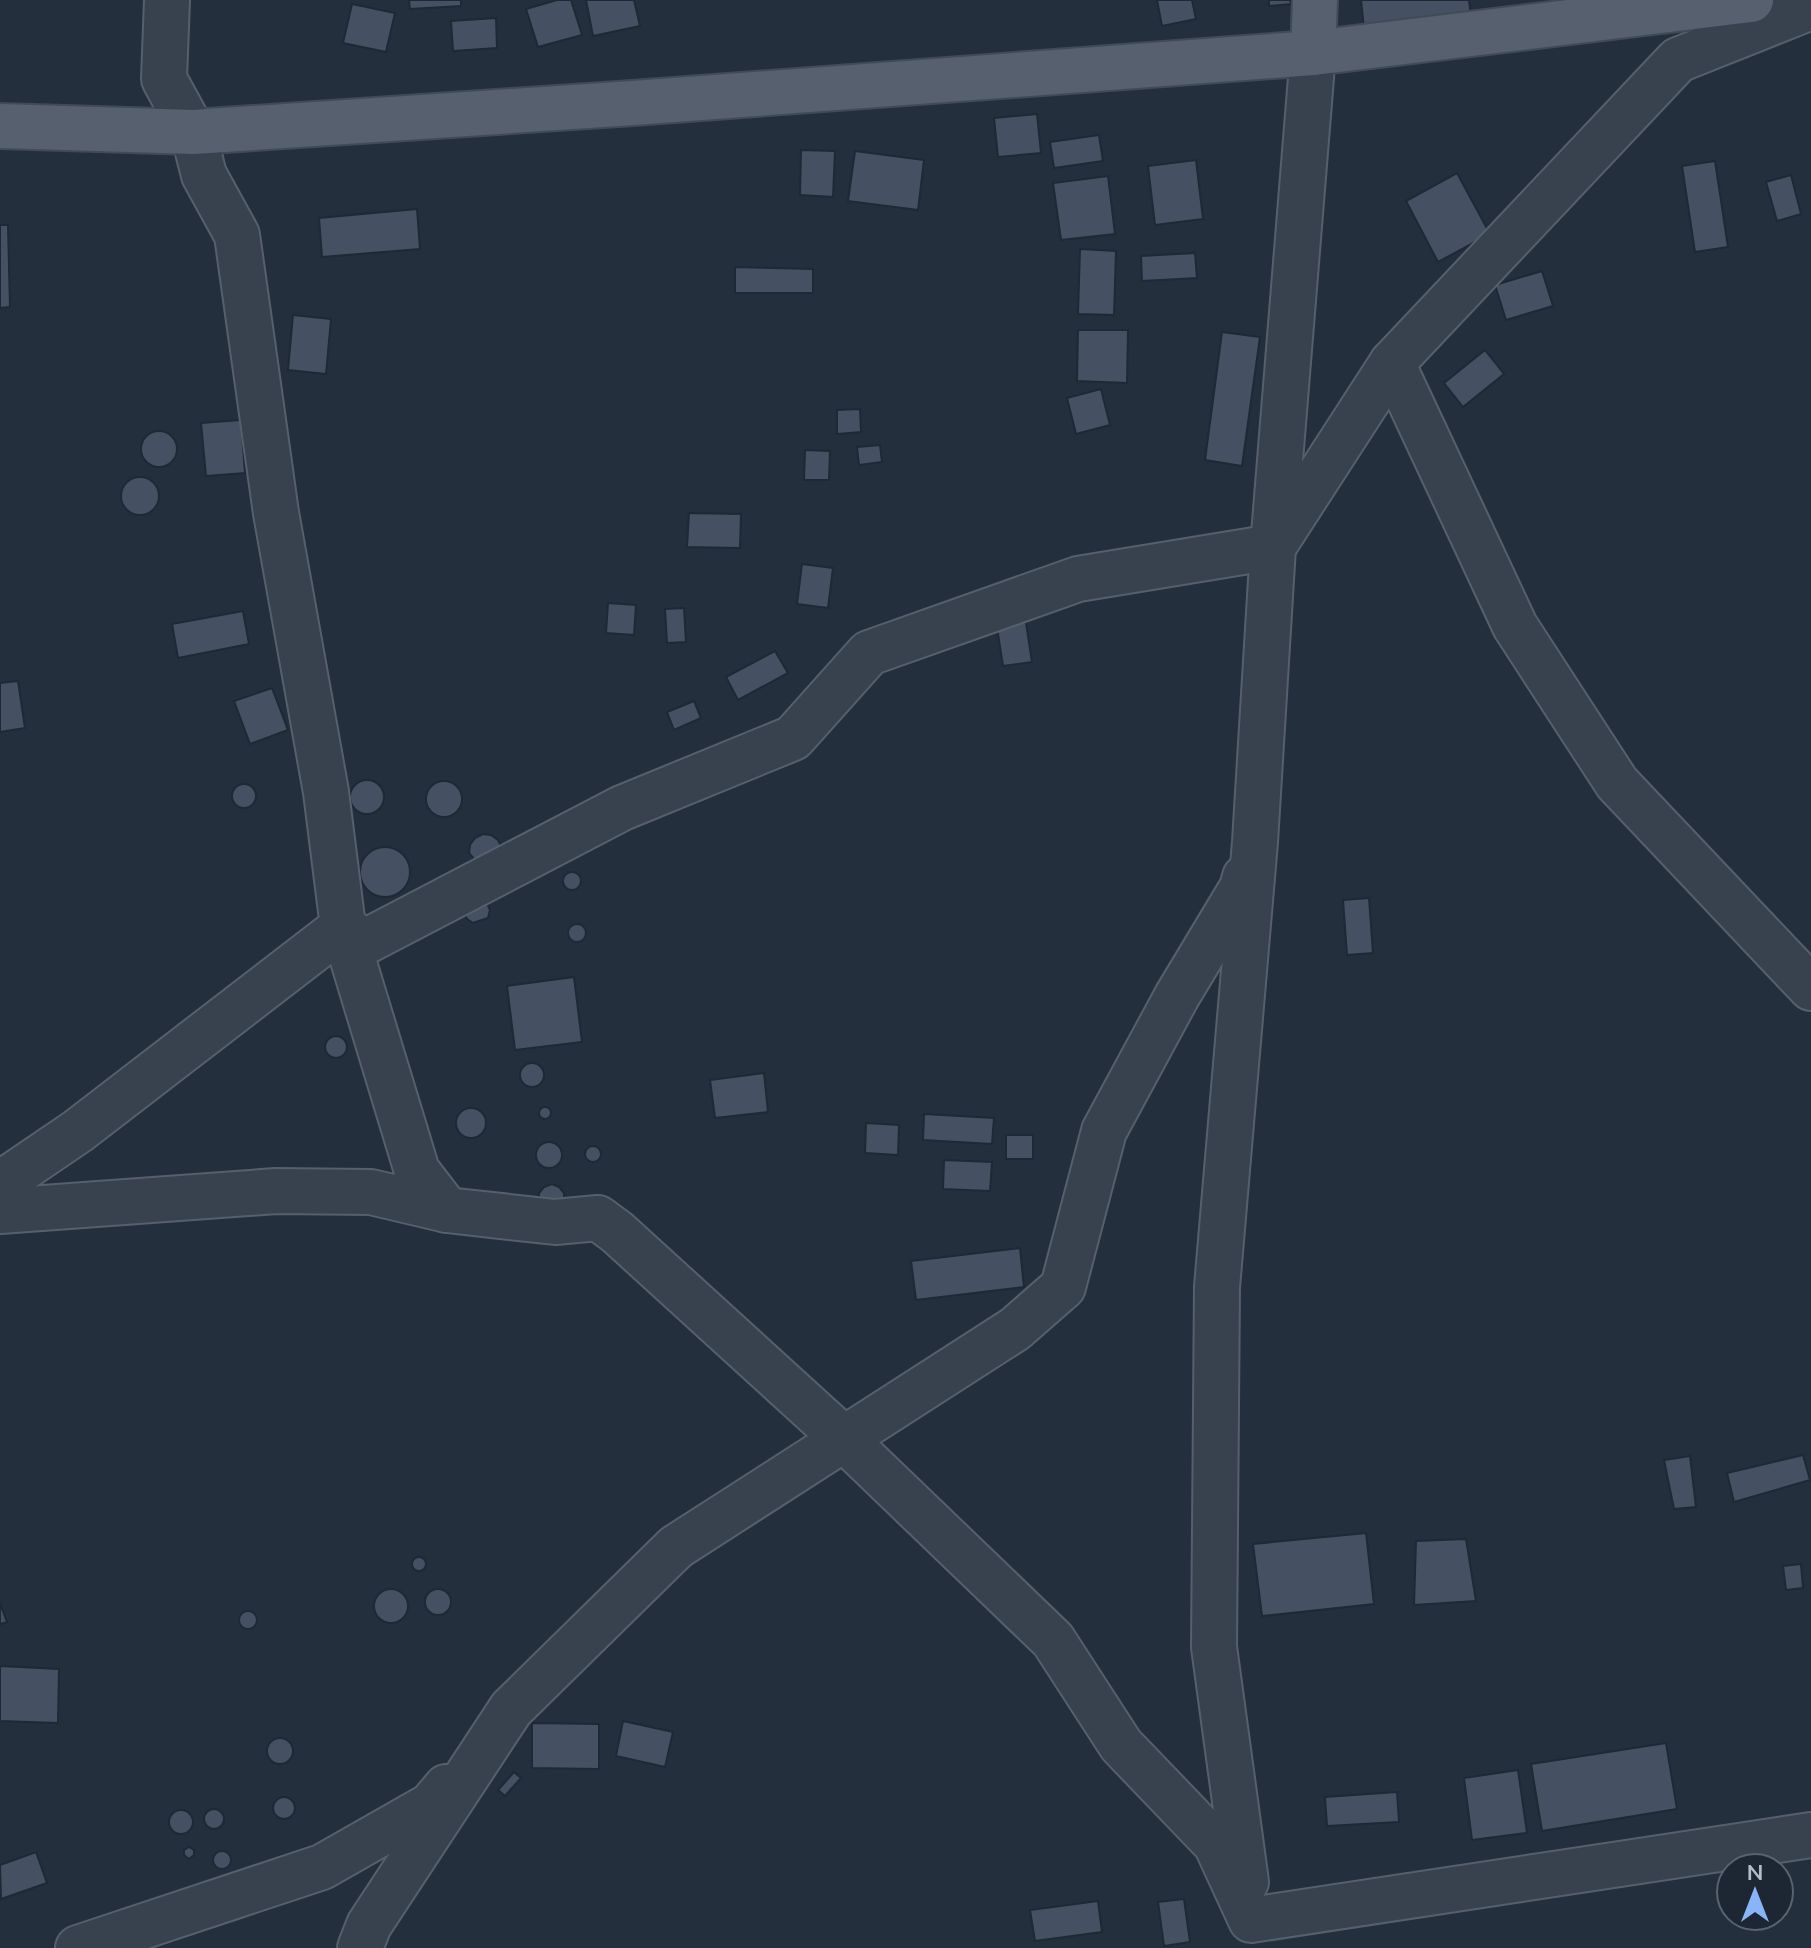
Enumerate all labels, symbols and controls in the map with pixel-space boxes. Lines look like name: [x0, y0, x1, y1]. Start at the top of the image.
north arrow: [1715, 1852, 1795, 1932]
text: N: [1747, 1858, 1763, 1886]

